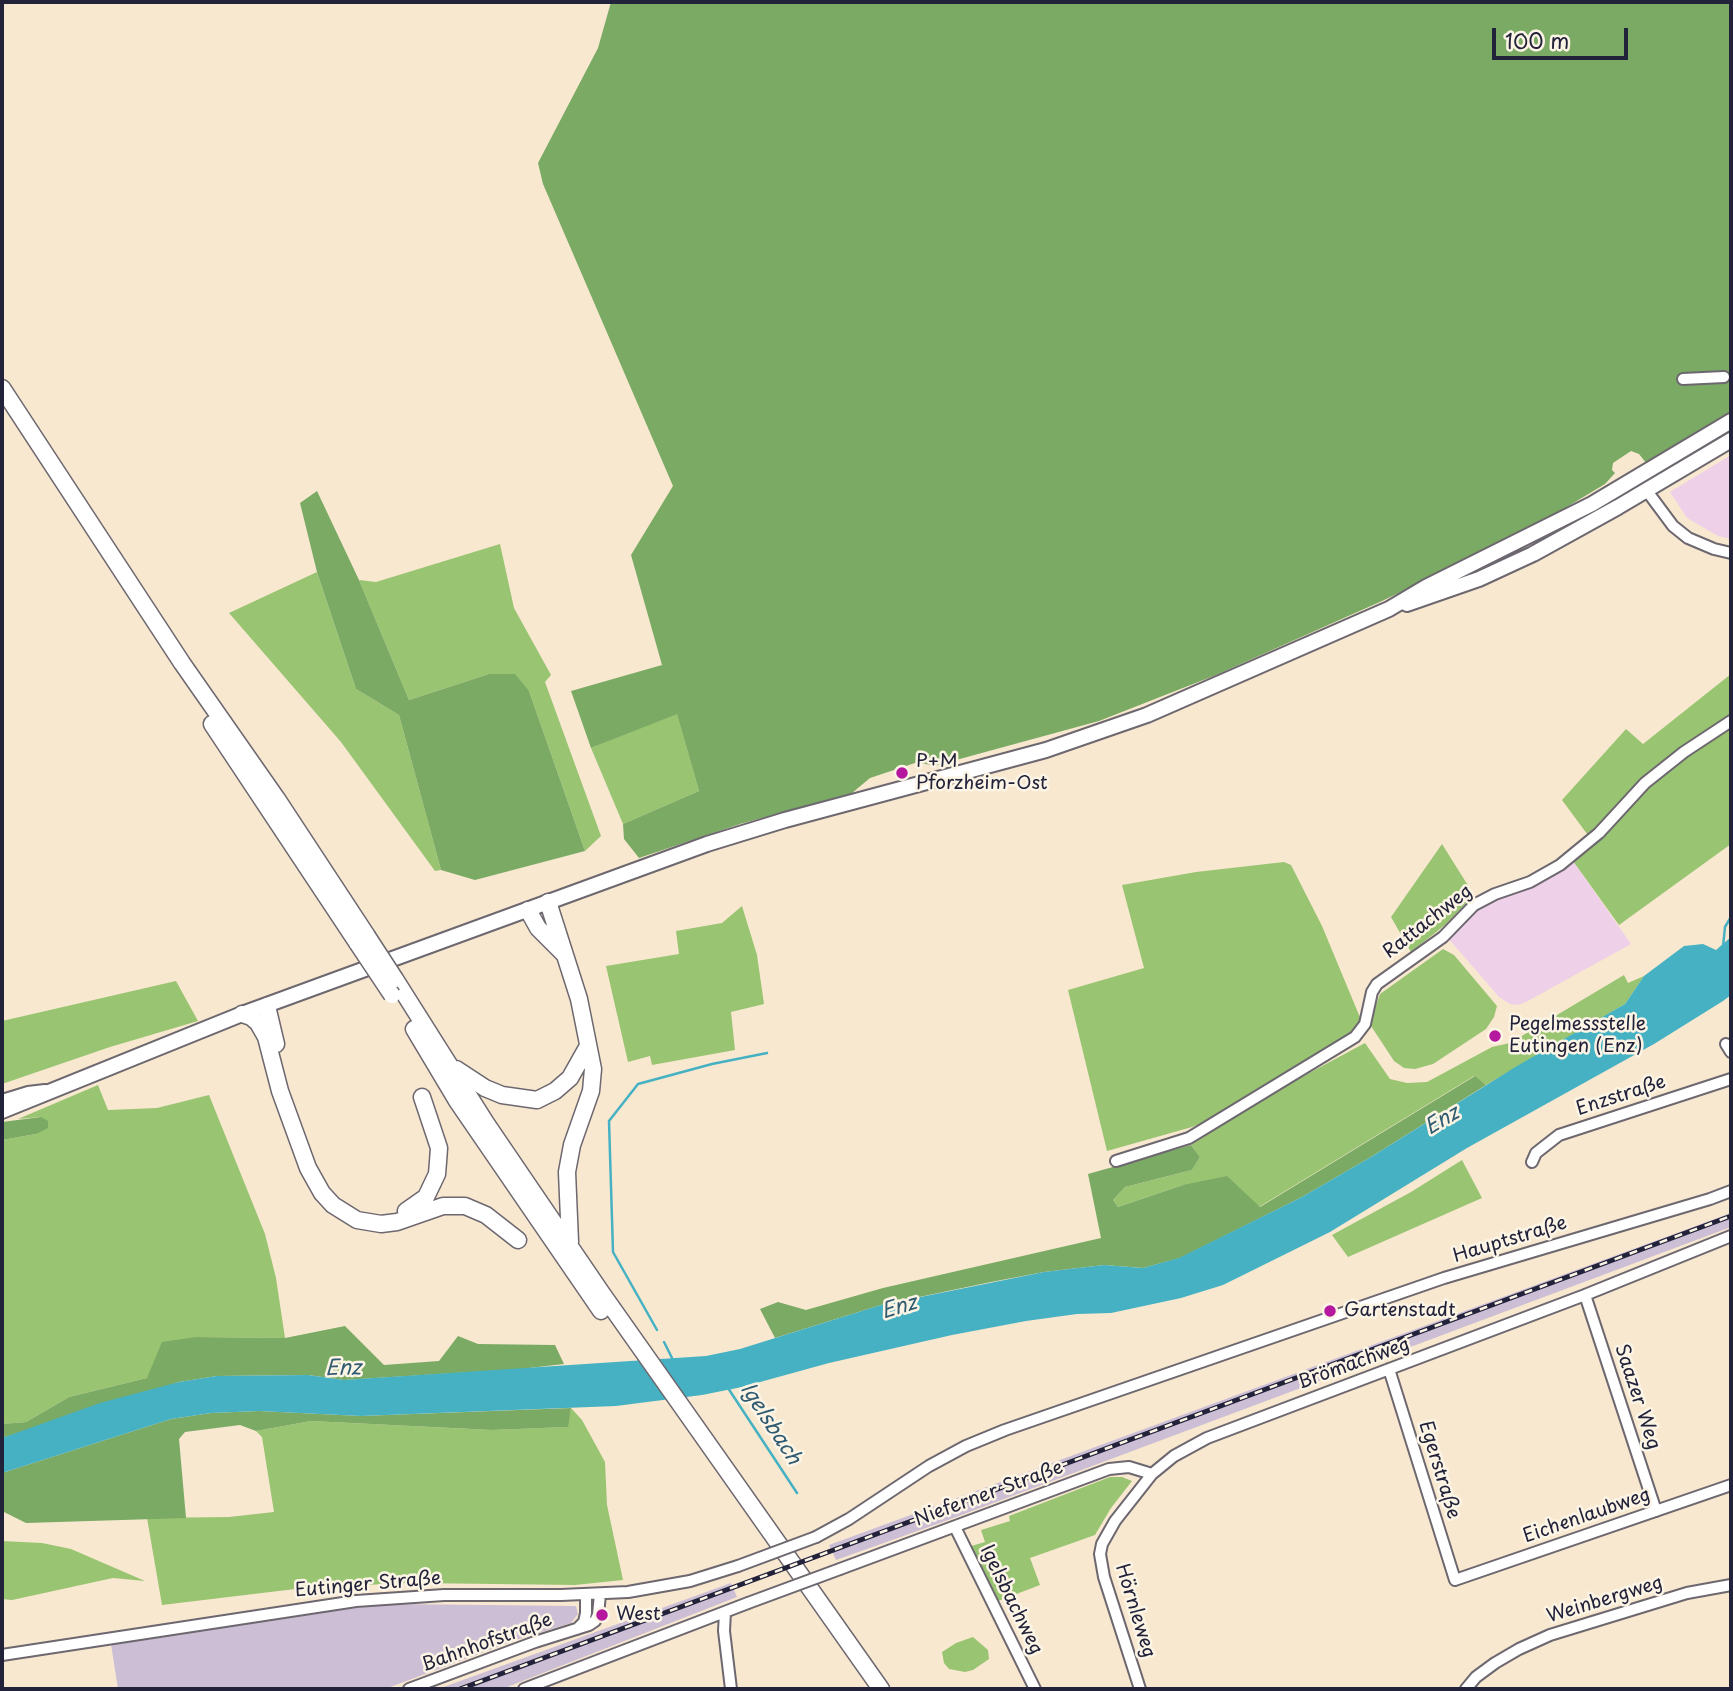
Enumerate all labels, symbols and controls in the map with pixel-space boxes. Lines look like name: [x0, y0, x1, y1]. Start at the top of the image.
scale bar: [1495, 14, 1632, 58]
text: 100 m: [1505, 24, 1569, 56]
place label: P+M Pforzheim-Ost: [916, 751, 1048, 795]
marker: P+M Pforzheim-Ost: [894, 765, 910, 781]
street label: Rattachweg: [1379, 880, 1477, 964]
place label: Pegelmessstelle Eutingen (Enz): [1509, 1014, 1646, 1058]
marker: Pegelmessstelle Eutingen (Enz): [1487, 1028, 1503, 1044]
street label: Enzstraße: [1573, 1071, 1669, 1121]
water label: Enz: [1420, 1101, 1464, 1141]
street label: Hauptstraße: [1450, 1212, 1570, 1268]
water label: Enz: [878, 1291, 920, 1325]
place label: Gartenstadt: [1344, 1300, 1456, 1322]
marker: Gartenstadt: [1322, 1303, 1338, 1319]
street label: Brömachweg: [1295, 1333, 1413, 1395]
street label: Saazer Weg: [1609, 1342, 1665, 1452]
water label: Enz: [325, 1356, 361, 1382]
water label: Igelsbach: [734, 1378, 806, 1470]
street label: Egerstraße: [1413, 1418, 1465, 1522]
street label: Nieferner Straße: [912, 1457, 1066, 1531]
street label: Eichenlaubweg: [1520, 1484, 1654, 1548]
street label: Igelsbachweg: [975, 1541, 1047, 1659]
street label: Hörnleweg: [1110, 1561, 1160, 1661]
street label: Eutinger Straße: [294, 1567, 442, 1603]
street label: Weinbergweg: [1544, 1572, 1666, 1628]
place label: West: [616, 1604, 660, 1626]
marker: West: [594, 1607, 610, 1623]
street label: Bahnhofstraße: [419, 1609, 555, 1677]

